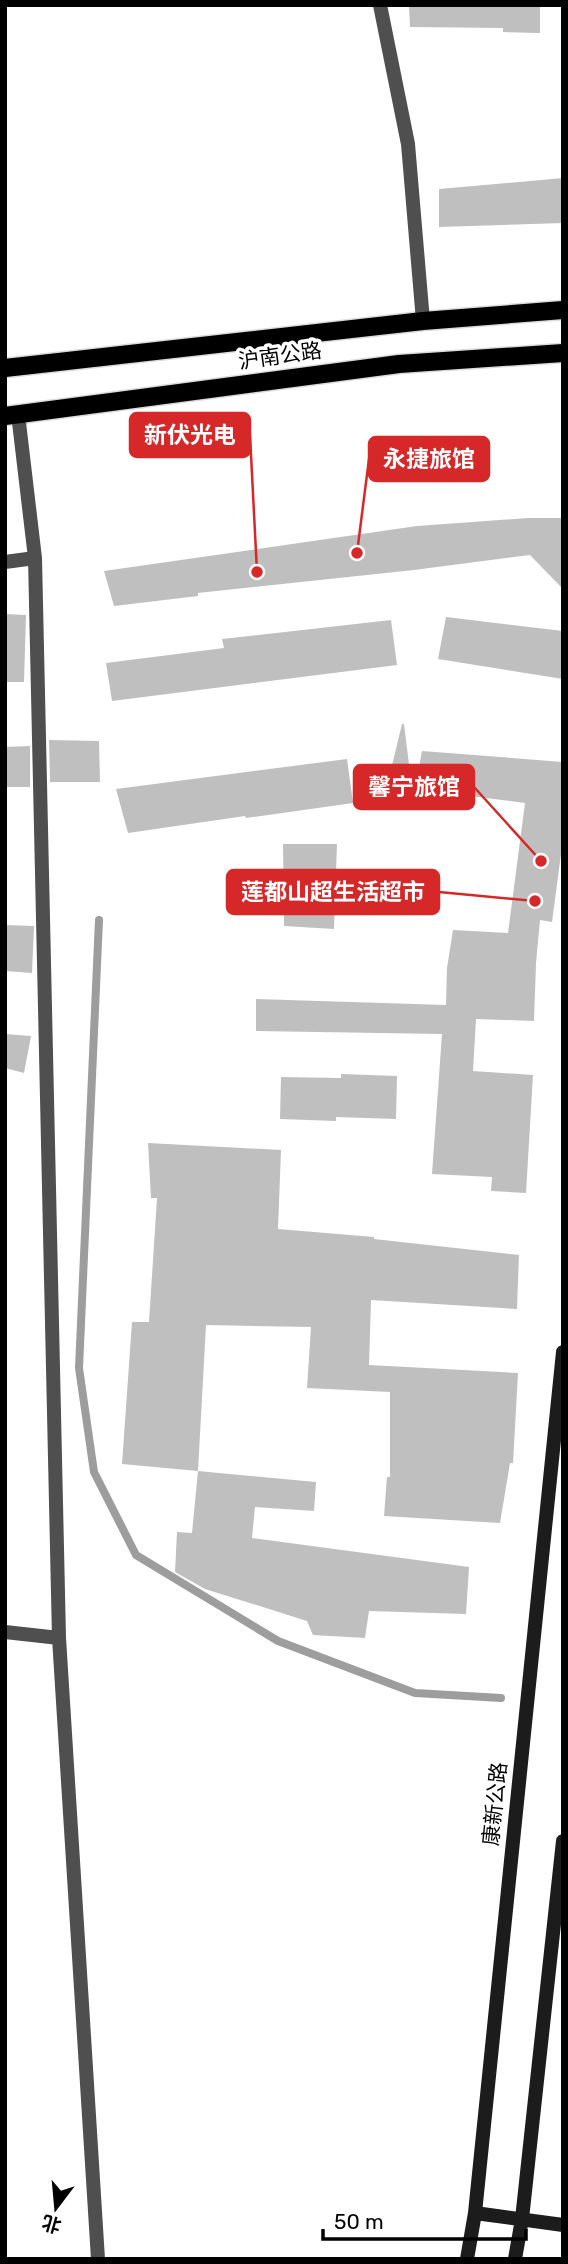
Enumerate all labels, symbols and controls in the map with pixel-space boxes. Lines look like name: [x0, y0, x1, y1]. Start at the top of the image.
street label: 沪南公路: [237, 337, 323, 374]
callout: 新伏光电: [130, 413, 250, 457]
text: 新伏光电: [144, 421, 236, 449]
callout: 永捷旅馆: [369, 437, 489, 481]
text: 永捷旅馆: [383, 445, 475, 473]
callout: 馨宁旅馆: [354, 765, 474, 809]
text: 馨宁旅馆: [368, 773, 460, 801]
callout: 莲都山超生活超市: [227, 870, 439, 914]
text: 莲都山超生活超市: [241, 878, 425, 906]
street label: 康新公路: [478, 1761, 511, 1847]
north arrow: [21, 2173, 91, 2243]
scale bar: [323, 2198, 526, 2242]
text: 50 m: [334, 2209, 384, 2234]
text: 北: [39, 2210, 64, 2238]

